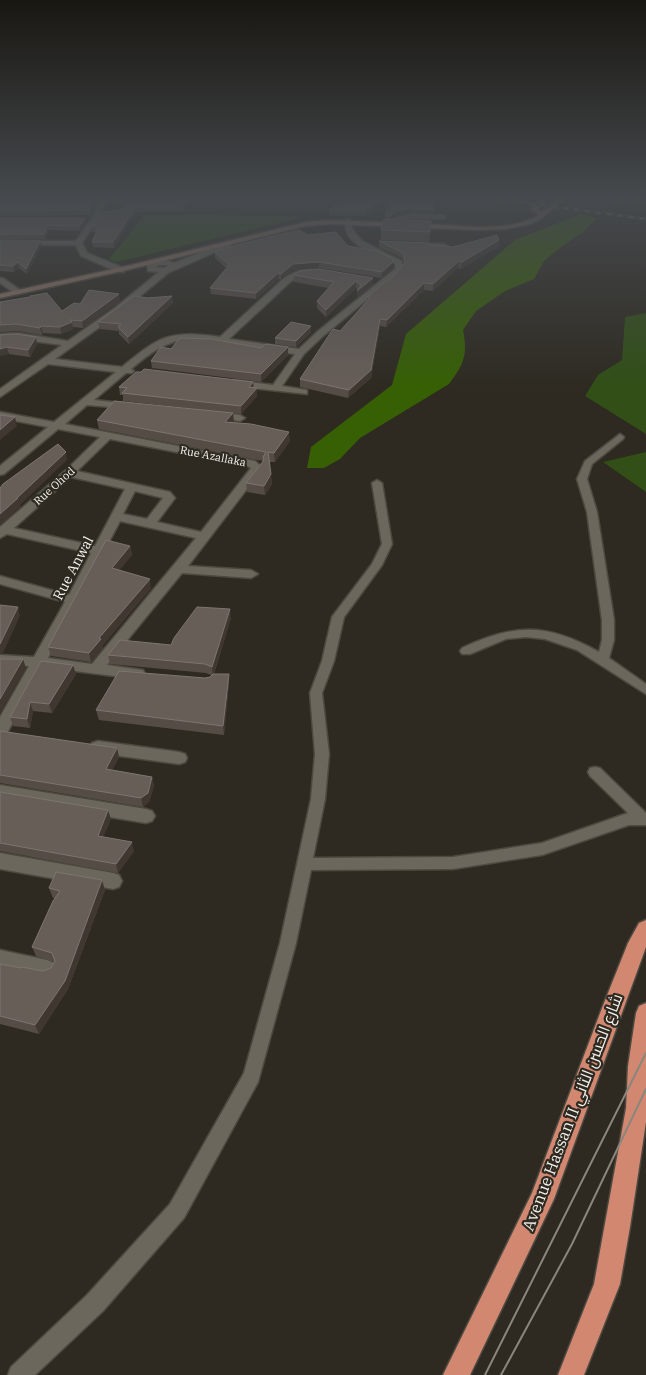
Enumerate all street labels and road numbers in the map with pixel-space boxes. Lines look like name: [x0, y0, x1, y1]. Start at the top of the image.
street label: Rue Azallaka: [179, 443, 247, 469]
street label: Rue Ohod: [31, 464, 78, 508]
street label: Rue Anwal: [49, 533, 97, 603]
street label: Avenue Hassan II شارع الحسن الثاني: [517, 991, 630, 1235]

